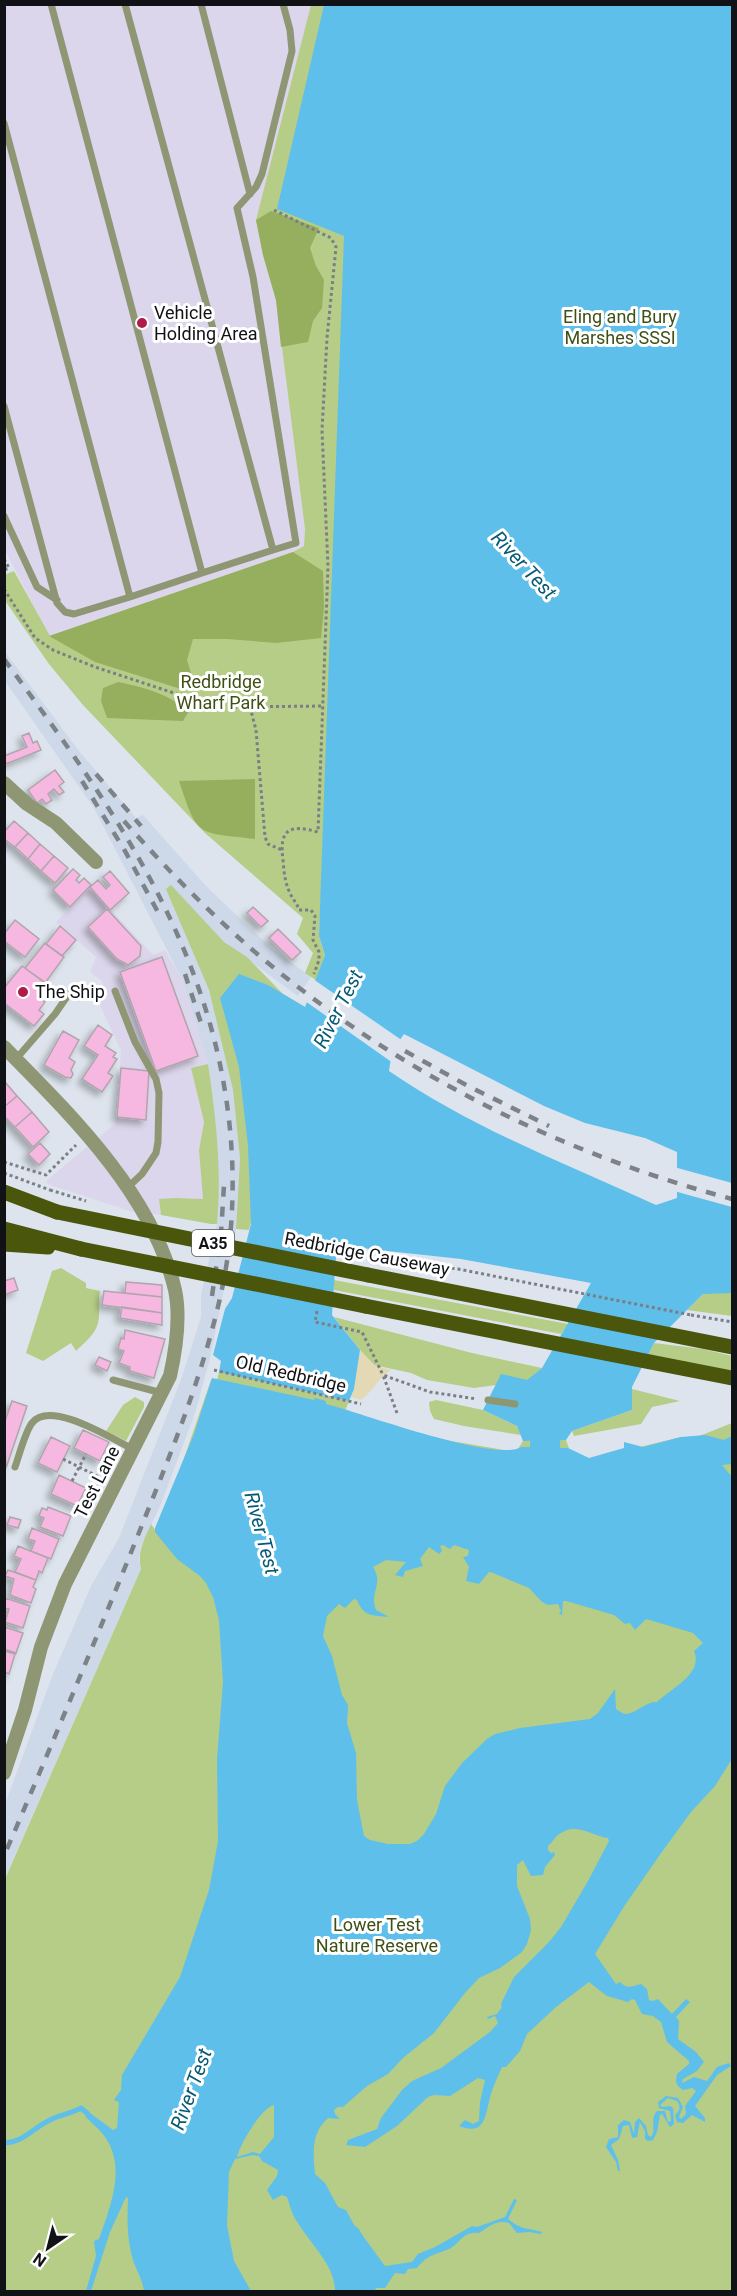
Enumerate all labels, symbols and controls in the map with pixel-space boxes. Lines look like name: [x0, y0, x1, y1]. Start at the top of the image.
place label: Vehicle Holding Area: [154, 302, 258, 344]
park label: Eling and Bury Marshes SSSI: [563, 306, 677, 348]
marker: Vehicle Holding Area: [135, 316, 149, 330]
water label: River Test: [486, 526, 562, 605]
park label: Redbridge Wharf Park: [177, 671, 266, 713]
water label: River Test: [308, 965, 368, 1052]
place label: The Ship: [35, 981, 105, 1002]
marker: The Ship: [16, 985, 30, 999]
street label: Redbridge Causeway: [283, 1227, 452, 1280]
road number: A35: [192, 1230, 234, 1256]
street label: Old Redbridge: [234, 1351, 348, 1396]
street label: Test Lane: [69, 1442, 124, 1521]
water label: River Test: [239, 1489, 285, 1578]
park label: Lower Test Nature Reserve: [316, 1914, 438, 1956]
water label: River Test: [165, 2045, 217, 2133]
north arrow: [18, 2218, 78, 2278]
text: N: [30, 2249, 50, 2271]

